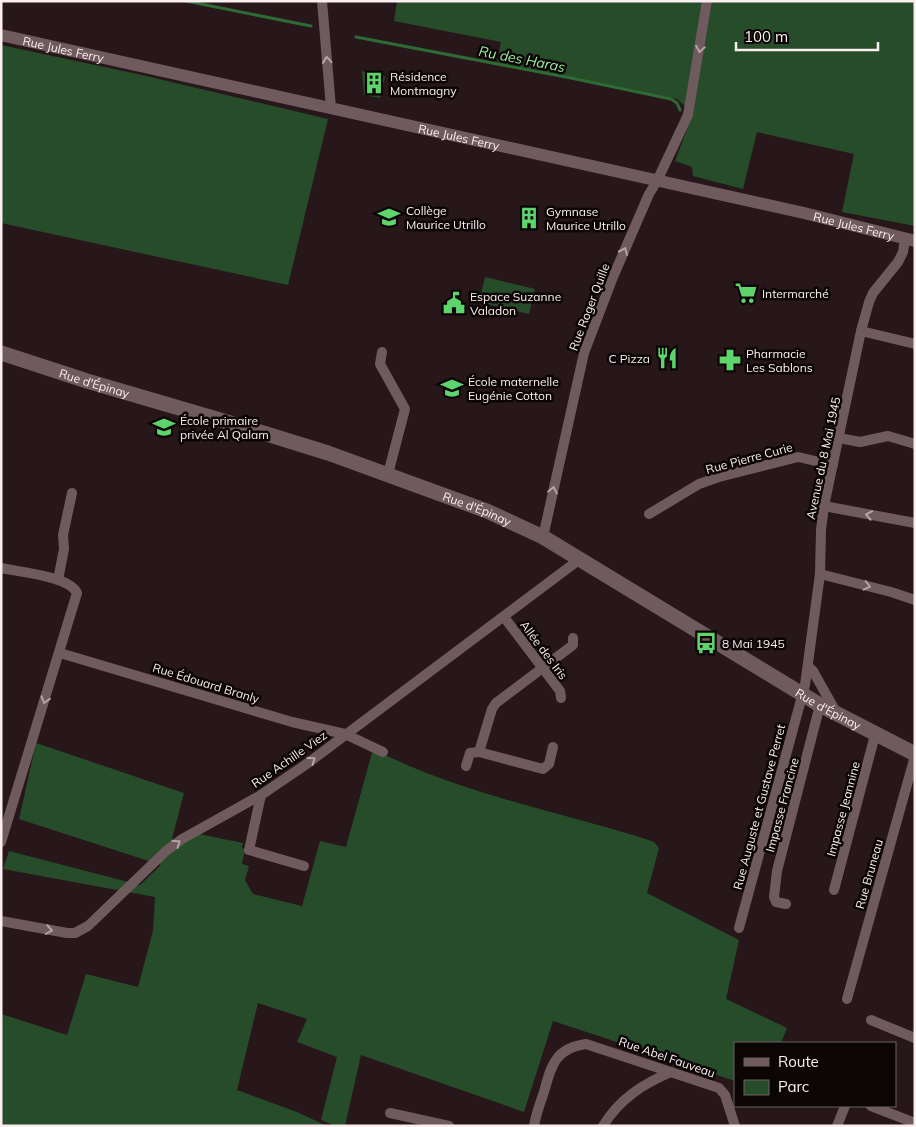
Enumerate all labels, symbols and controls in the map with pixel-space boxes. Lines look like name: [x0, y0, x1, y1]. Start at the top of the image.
scale bar: [736, 20, 878, 52]
text: 100 m: [744, 27, 788, 46]
street label: Rue Jules Ferry: [21, 33, 106, 65]
water label: Ru des Haras: [477, 42, 567, 76]
one-way arrow: [695, 45, 705, 54]
one-way arrow: [322, 55, 333, 63]
place label: Résidence Montmagny: [390, 69, 457, 98]
building icon: Résidence Montmagny: [361, 70, 387, 96]
street label: Rue Jules Ferry: [417, 120, 502, 153]
place label: Collège Maurice Utrillo: [406, 203, 486, 232]
school or university icon: Collège Maurice Utrillo: [376, 204, 402, 230]
place label: Gymnase Maurice Utrillo: [546, 204, 626, 233]
building icon: Gymnase Maurice Utrillo: [516, 205, 542, 231]
street label: Rue Jules Ferry: [812, 208, 897, 243]
one-way arrow: [618, 247, 629, 256]
street label: Rue Roger Quille: [565, 261, 613, 353]
supermarket icon: Intermarché: [733, 280, 759, 306]
place label: Intermarché: [762, 286, 829, 301]
place label: Espace Suzanne Valadon: [470, 289, 561, 318]
public building icon: Espace Suzanne Valadon: [441, 290, 467, 316]
restaurant icon: C Pizza: [654, 345, 680, 371]
place label: Pharmacie Les Sablons: [746, 346, 813, 375]
pharmacy icon: Pharmacie Les Sablons: [717, 347, 743, 373]
place label: C Pizza: [608, 351, 650, 366]
street label: Rue d'Épinay: [57, 365, 132, 401]
place label: École maternelle Eugénie Cotton: [468, 374, 559, 403]
school or university icon: École maternelle Eugénie Cotton: [439, 375, 465, 401]
street label: Avenue du 8 Mai 1945: [803, 395, 843, 521]
place label: École primaire privée Al Qalam: [180, 413, 269, 442]
school or university icon: École primaire privée Al Qalam: [151, 414, 177, 440]
street label: Rue Pierre Curie: [704, 439, 794, 477]
one-way arrow: [548, 485, 558, 494]
street label: Rue d'Épinay: [441, 488, 514, 529]
one-way arrow: [865, 510, 874, 520]
one-way arrow: [862, 580, 871, 591]
street label: Allée des Iris: [517, 618, 571, 682]
bus stop icon: 8 Mai 1945: [693, 630, 719, 656]
place label: 8 Mai 1945: [722, 636, 785, 651]
street label: Rue Édouard Branly: [151, 660, 262, 707]
street label: Rue d'Épinay: [793, 685, 864, 733]
one-way arrow: [41, 695, 51, 703]
street label: Rue Auguste et Gustave Perret: [730, 723, 788, 891]
street label: Rue Achille Viez: [248, 727, 330, 791]
street label: Impasse Francine: [762, 756, 802, 854]
one-way arrow: [306, 757, 316, 766]
street label: Impasse Jeannine: [823, 760, 863, 858]
street label: Rue Bruneau: [852, 837, 886, 911]
one-way arrow: [171, 840, 180, 849]
one-way arrow: [45, 924, 54, 934]
street label: Rue Abel Fauveau: [617, 1033, 717, 1081]
legend: [734, 1042, 896, 1107]
text: Route: [778, 1052, 819, 1071]
text: Parc: [778, 1077, 809, 1096]

